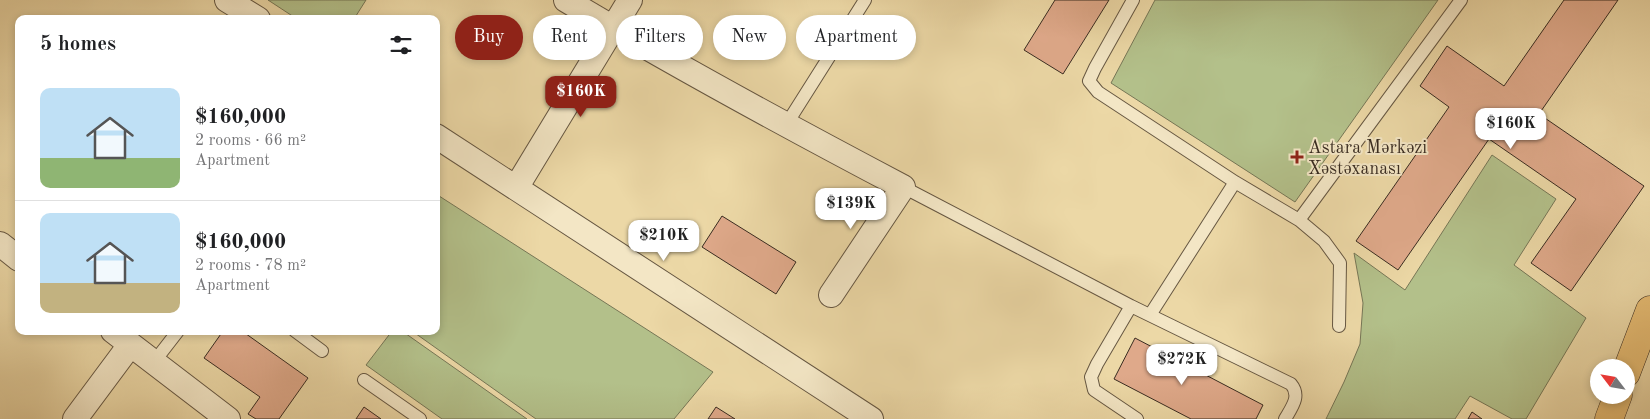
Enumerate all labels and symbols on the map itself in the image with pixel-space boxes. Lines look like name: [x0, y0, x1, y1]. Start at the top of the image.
pin: $160K: [546, 76, 616, 118]
pin: $160K: [1476, 108, 1546, 150]
place label: Astara Mərkəzi Xəstəxanası: [1308, 139, 1427, 178]
marker: Astara Mərkəzi Xəstəxanası: [1290, 150, 1304, 164]
pin: $139K: [816, 188, 886, 230]
pin: $210K: [629, 220, 699, 262]
pin: $272K: [1147, 344, 1217, 386]
north arrow: [1590, 359, 1635, 404]

